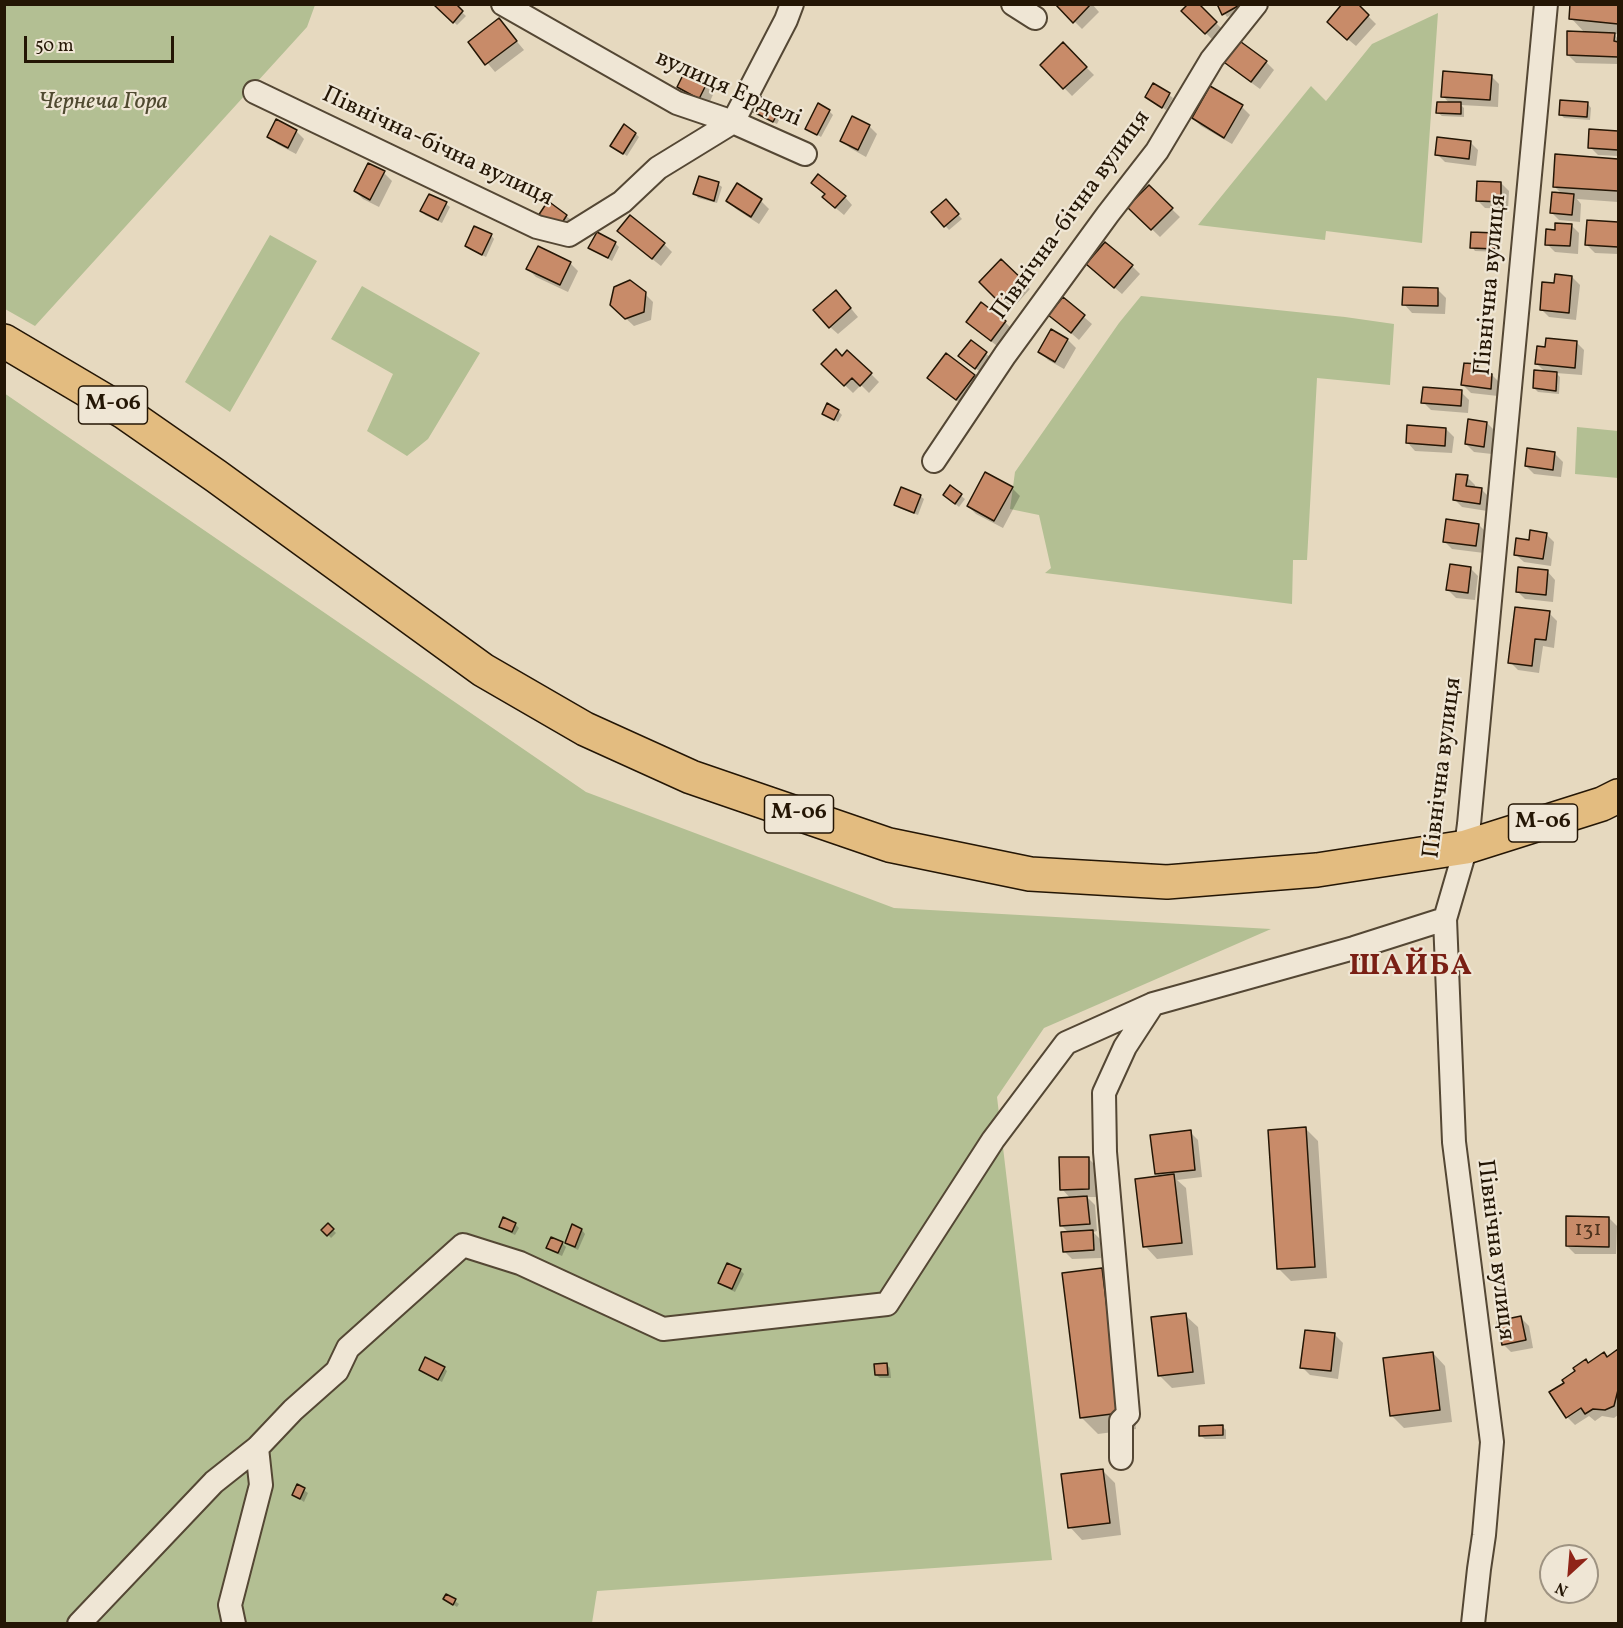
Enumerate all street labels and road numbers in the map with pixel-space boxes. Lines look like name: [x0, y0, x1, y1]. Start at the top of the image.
street label: вулиця Ерделі: [651, 45, 805, 135]
street label: Північна-бічна вулиця: [317, 82, 557, 214]
street label: Північна-бічна вулиця: [986, 106, 1158, 326]
street label: Північна вулиця: [1470, 193, 1514, 377]
road number: М-06: [78, 386, 148, 424]
street label: Північна вулиця: [1419, 676, 1469, 860]
road number: М-06: [764, 795, 834, 833]
road number: М-06: [1508, 804, 1578, 842]
street label: Північна вулиця: [1469, 1158, 1519, 1342]

